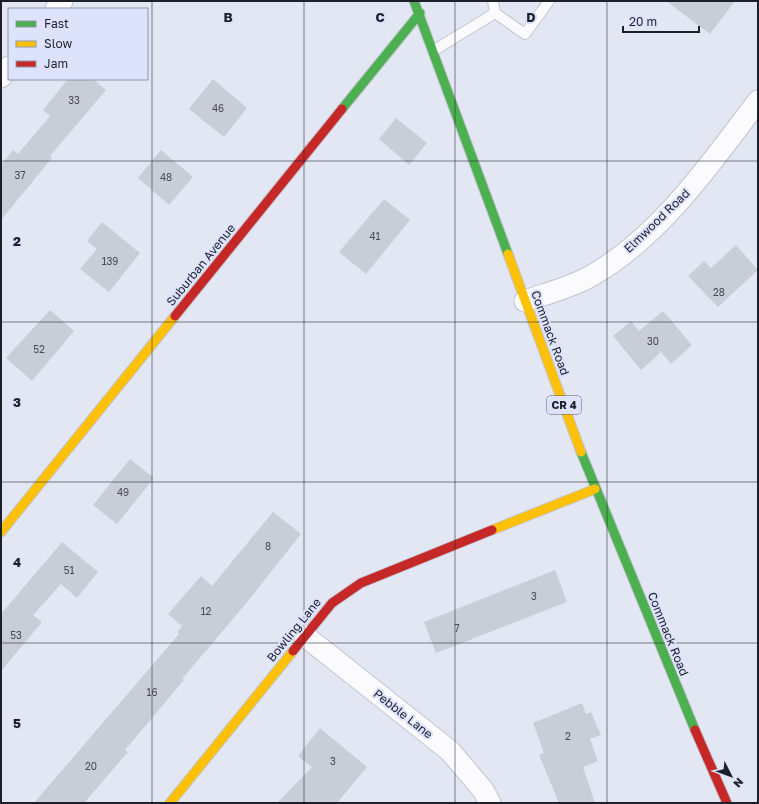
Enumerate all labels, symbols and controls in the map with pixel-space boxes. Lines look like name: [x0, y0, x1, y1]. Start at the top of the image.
legend: [8, 8, 148, 80]
scale bar: [623, 8, 699, 34]
text: B: [223, 9, 233, 25]
text: C: [375, 9, 385, 25]
text: D: [526, 9, 536, 25]
text: 20 m: [629, 14, 657, 29]
text: Fast: [44, 16, 69, 31]
text: Slow: [44, 36, 72, 51]
text: Jam: [44, 56, 68, 71]
house number: 33: [68, 94, 80, 106]
house number: 46: [212, 102, 224, 114]
house number: 37: [14, 169, 26, 181]
house number: 48: [160, 171, 172, 183]
street label: Elmwood Road: [621, 186, 693, 256]
street label: Suburban Avenue: [163, 221, 238, 309]
house number: 41: [370, 230, 381, 242]
text: 2: [13, 233, 21, 249]
house number: 139: [102, 255, 118, 267]
house number: 28: [713, 286, 725, 298]
street label: Commack Road: [528, 288, 573, 377]
house number: 30: [647, 335, 659, 347]
house number: 52: [33, 343, 45, 355]
text: 3: [13, 394, 21, 410]
road number: CR 4: [547, 396, 581, 414]
house number: 49: [117, 486, 129, 498]
house number: 8: [265, 540, 271, 552]
text: 4: [13, 554, 21, 570]
house number: 51: [64, 564, 74, 576]
house number: 3: [531, 590, 537, 602]
street label: Commack Road: [645, 590, 692, 678]
street label: Bowling Lane: [263, 595, 324, 665]
house number: 12: [201, 605, 212, 617]
house number: 7: [454, 622, 460, 634]
house number: 53: [10, 629, 22, 641]
house number: 16: [147, 686, 157, 698]
street label: Pebble Lane: [371, 686, 436, 741]
text: 5: [13, 715, 21, 731]
house number: 2: [565, 730, 571, 742]
house number: 3: [330, 755, 336, 767]
north arrow: [711, 756, 751, 796]
house number: 20: [85, 760, 97, 772]
text: N: [731, 776, 746, 790]

